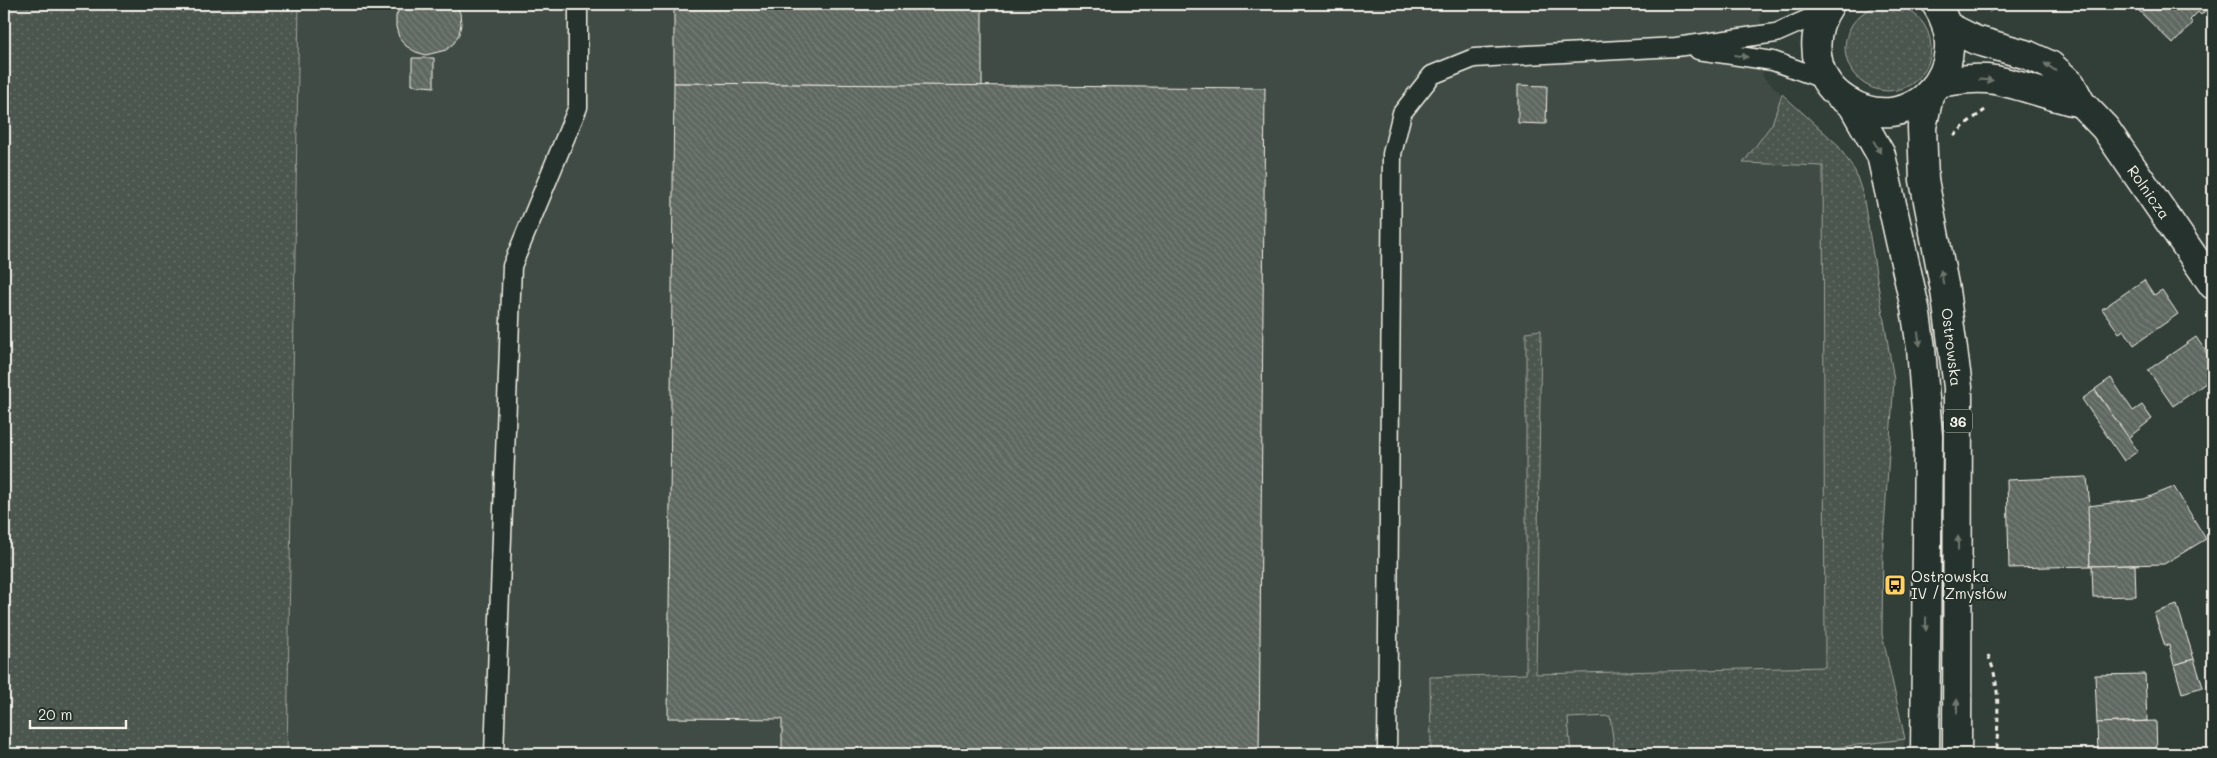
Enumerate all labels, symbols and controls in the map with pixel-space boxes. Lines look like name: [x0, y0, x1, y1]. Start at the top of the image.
one-way arrow: [1734, 53, 1750, 61]
one-way arrow: [2043, 62, 2057, 72]
one-way arrow: [1979, 76, 1995, 84]
one-way arrow: [1872, 140, 1881, 153]
street label: Rolnicza: [2123, 161, 2175, 223]
one-way arrow: [1938, 268, 1946, 284]
street label: Ostrowska: [1937, 307, 1967, 387]
one-way arrow: [1916, 331, 1924, 347]
road number: 36: [1944, 410, 1972, 432]
one-way arrow: [1954, 535, 1962, 551]
place label: Ostrowska IV / Zmysłów: [1911, 566, 2007, 603]
bus stop icon: Ostrowska IV / Zmysłów: [1883, 573, 1907, 597]
one-way arrow: [1922, 616, 1930, 632]
one-way arrow: [1953, 697, 1961, 713]
scale bar: [30, 698, 126, 730]
text: 20 m: [38, 704, 72, 724]

